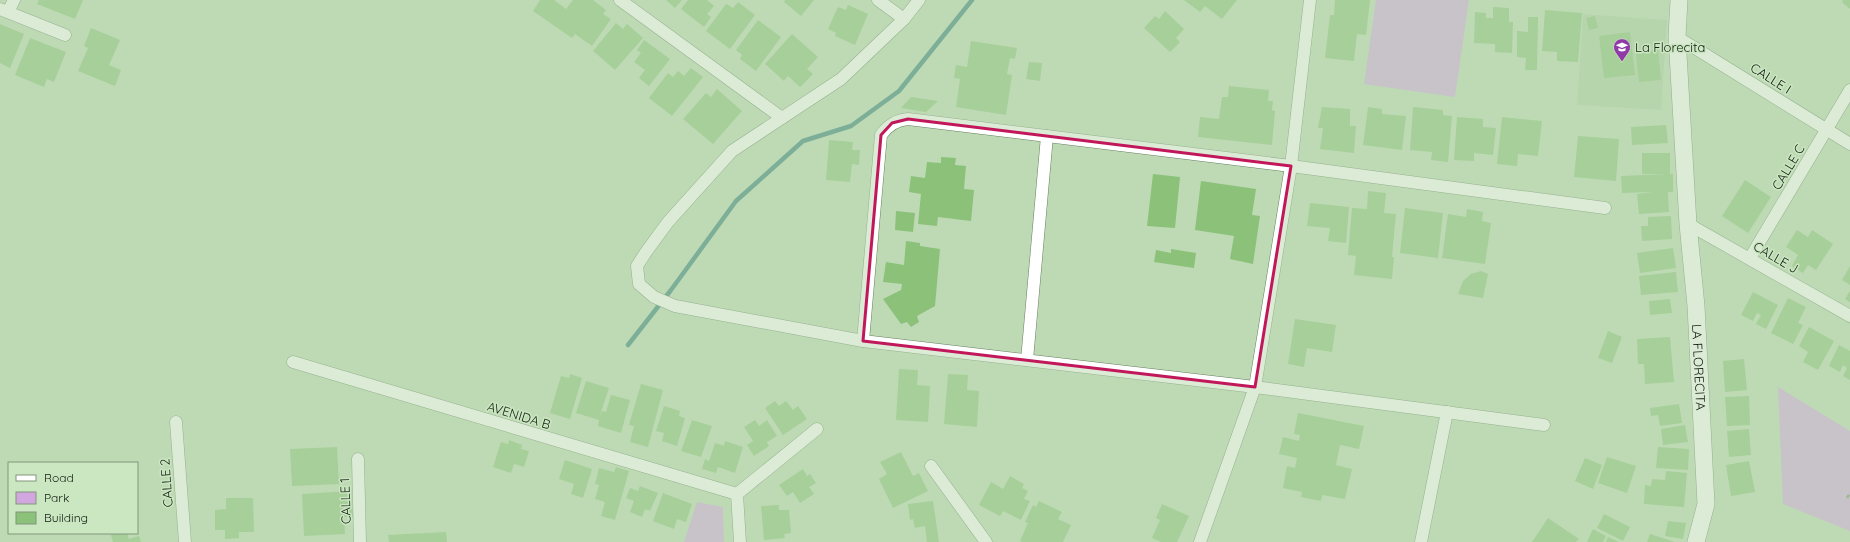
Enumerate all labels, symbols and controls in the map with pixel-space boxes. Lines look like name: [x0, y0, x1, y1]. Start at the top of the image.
school or university icon: La Florecita: [1612, 37, 1632, 62]
place label: La Florecita: [1635, 39, 1705, 55]
street label: CALLE I: [1748, 59, 1794, 97]
street label: CALLE C: [1768, 141, 1808, 193]
street label: CALLE J: [1751, 238, 1801, 276]
street label: LA FLORECITA: [1689, 324, 1709, 411]
street label: AVENIDA B: [485, 398, 553, 432]
street label: CALLE 2: [156, 458, 176, 508]
legend: [8, 462, 138, 534]
text: Road: [44, 470, 74, 485]
street label: CALLE 1: [336, 477, 354, 525]
text: Park: [44, 490, 69, 505]
text: Building: [44, 510, 88, 525]

